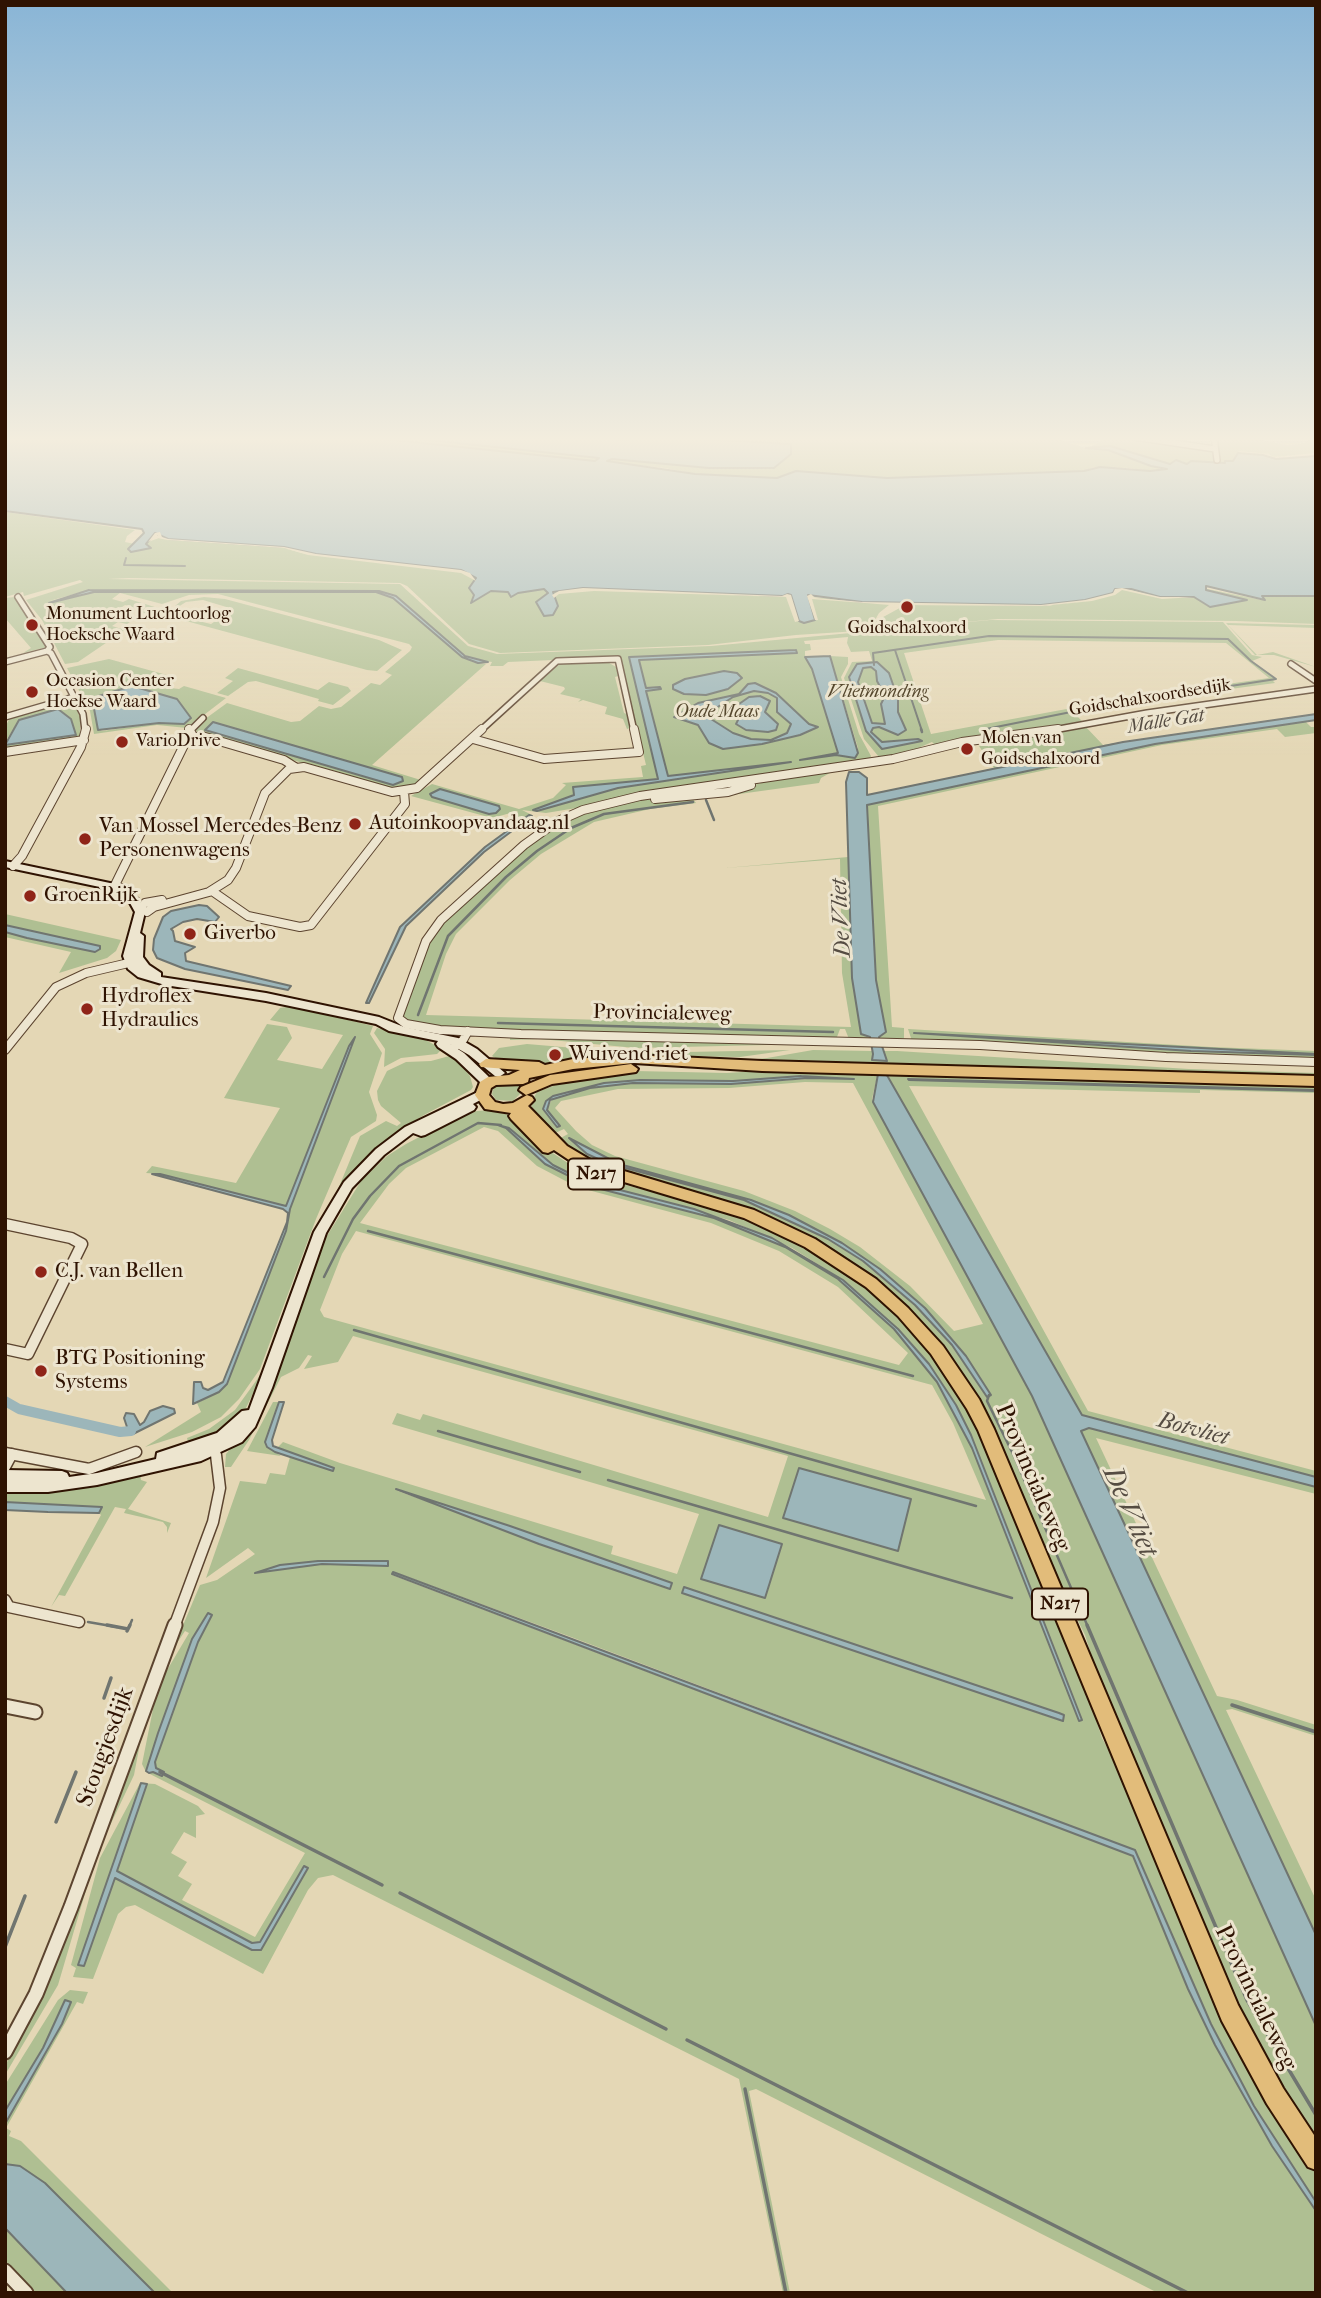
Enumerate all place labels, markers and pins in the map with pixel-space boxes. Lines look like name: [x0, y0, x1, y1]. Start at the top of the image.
marker: Goidschalxoord: [899, 599, 915, 615]
place label: Monument Luchtoorlog Hoeksche Waard: [46, 604, 231, 646]
marker: Monument Luchtoorlog Hoeksche Waard: [24, 617, 40, 633]
place label: Goidschalxoord: [847, 618, 967, 640]
place label: Occasion Center Hoekse Waard: [46, 671, 174, 714]
marker: Occasion Center Hoekse Waard: [24, 684, 40, 700]
place label: Molen van Goidschalxoord: [981, 728, 1100, 770]
place label: VarioDrive: [136, 731, 221, 753]
marker: VarioDrive: [114, 734, 130, 750]
marker: Molen van Goidschalxoord: [959, 741, 975, 757]
place label: Autoinkoopvandaag.nl: [369, 811, 570, 837]
place label: Van Mossel Mercedes-Benz Personenwagens: [99, 814, 342, 864]
marker: Autoinkoopvandaag.nl: [347, 816, 363, 832]
marker: Van Mossel Mercedes-Benz Personenwagens: [77, 831, 93, 847]
place label: GroenRijk: [44, 883, 138, 909]
marker: GroenRijk: [22, 888, 38, 904]
place label: Giverbo: [204, 921, 276, 947]
marker: Giverbo: [182, 926, 198, 942]
place label: Hydroflex Hydraulics: [101, 984, 198, 1034]
marker: Hydroflex Hydraulics: [79, 1001, 95, 1017]
place label: Wuivend riet: [569, 1042, 688, 1068]
marker: Wuivend riet: [547, 1047, 563, 1063]
place label: C.J. van Bellen: [55, 1259, 183, 1285]
marker: C.J. van Bellen: [33, 1264, 49, 1280]
place label: BTG Positioning Systems: [55, 1346, 205, 1396]
marker: BTG Positioning Systems: [33, 1363, 49, 1379]

